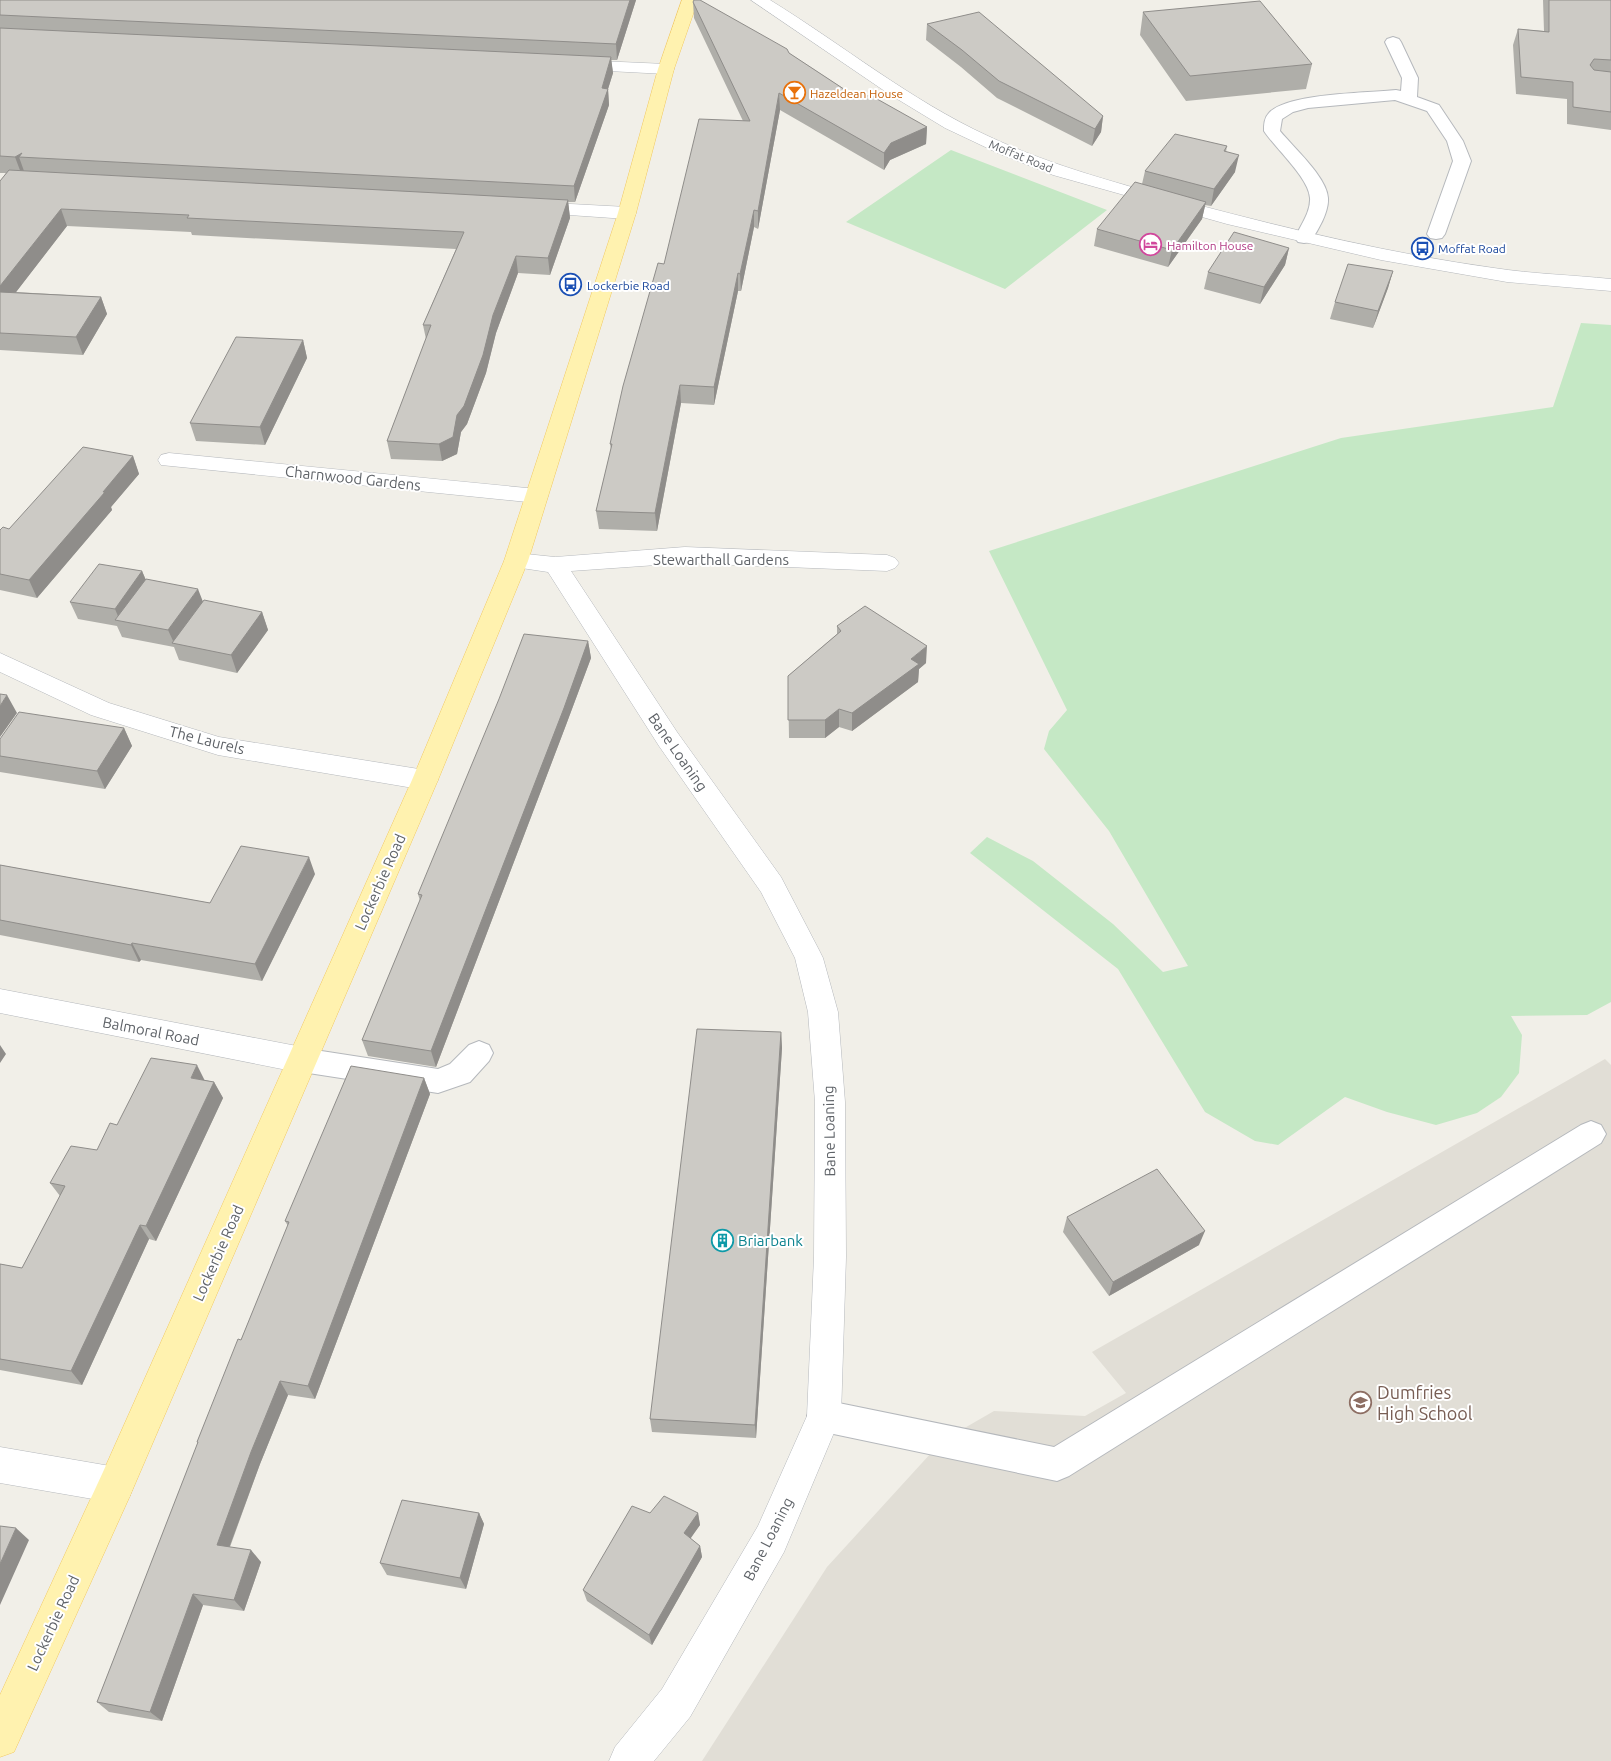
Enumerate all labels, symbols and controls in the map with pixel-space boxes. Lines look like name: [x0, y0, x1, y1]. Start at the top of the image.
bar icon: Hazeldean House: [782, 81, 806, 105]
place label: Hazeldean House: [810, 87, 903, 100]
street label: Moffat Road: [987, 137, 1055, 175]
hotel icon: Hamilton House: [1139, 233, 1163, 257]
bus stop icon: Moffat Road: [1410, 236, 1434, 260]
place label: Hamilton House: [1167, 239, 1253, 252]
place label: Moffat Road: [1438, 242, 1506, 255]
bus stop icon: Lockerbie Road: [559, 273, 583, 297]
place label: Lockerbie Road: [587, 279, 670, 292]
street label: Charnwood Gardens: [284, 462, 422, 494]
street label: Stewarthall Gardens: [653, 551, 789, 568]
street label: Bane Loaning: [645, 710, 711, 794]
street label: The Laurels: [168, 722, 246, 758]
street label: Lockerbie Road: [351, 831, 409, 933]
street label: Balmoral Road: [101, 1013, 201, 1049]
street label: Bane Loaning: [820, 1085, 838, 1177]
street label: Lockerbie Road: [189, 1202, 247, 1304]
building icon: Briarbank: [710, 1228, 734, 1252]
place label: Briarbank: [738, 1232, 803, 1249]
place label: Dumfries High School: [1377, 1382, 1473, 1423]
school or university icon: Dumfries High School: [1349, 1390, 1373, 1414]
street label: Bane Loaning: [740, 1495, 796, 1583]
street label: Lockerbie Road: [23, 1573, 83, 1673]

